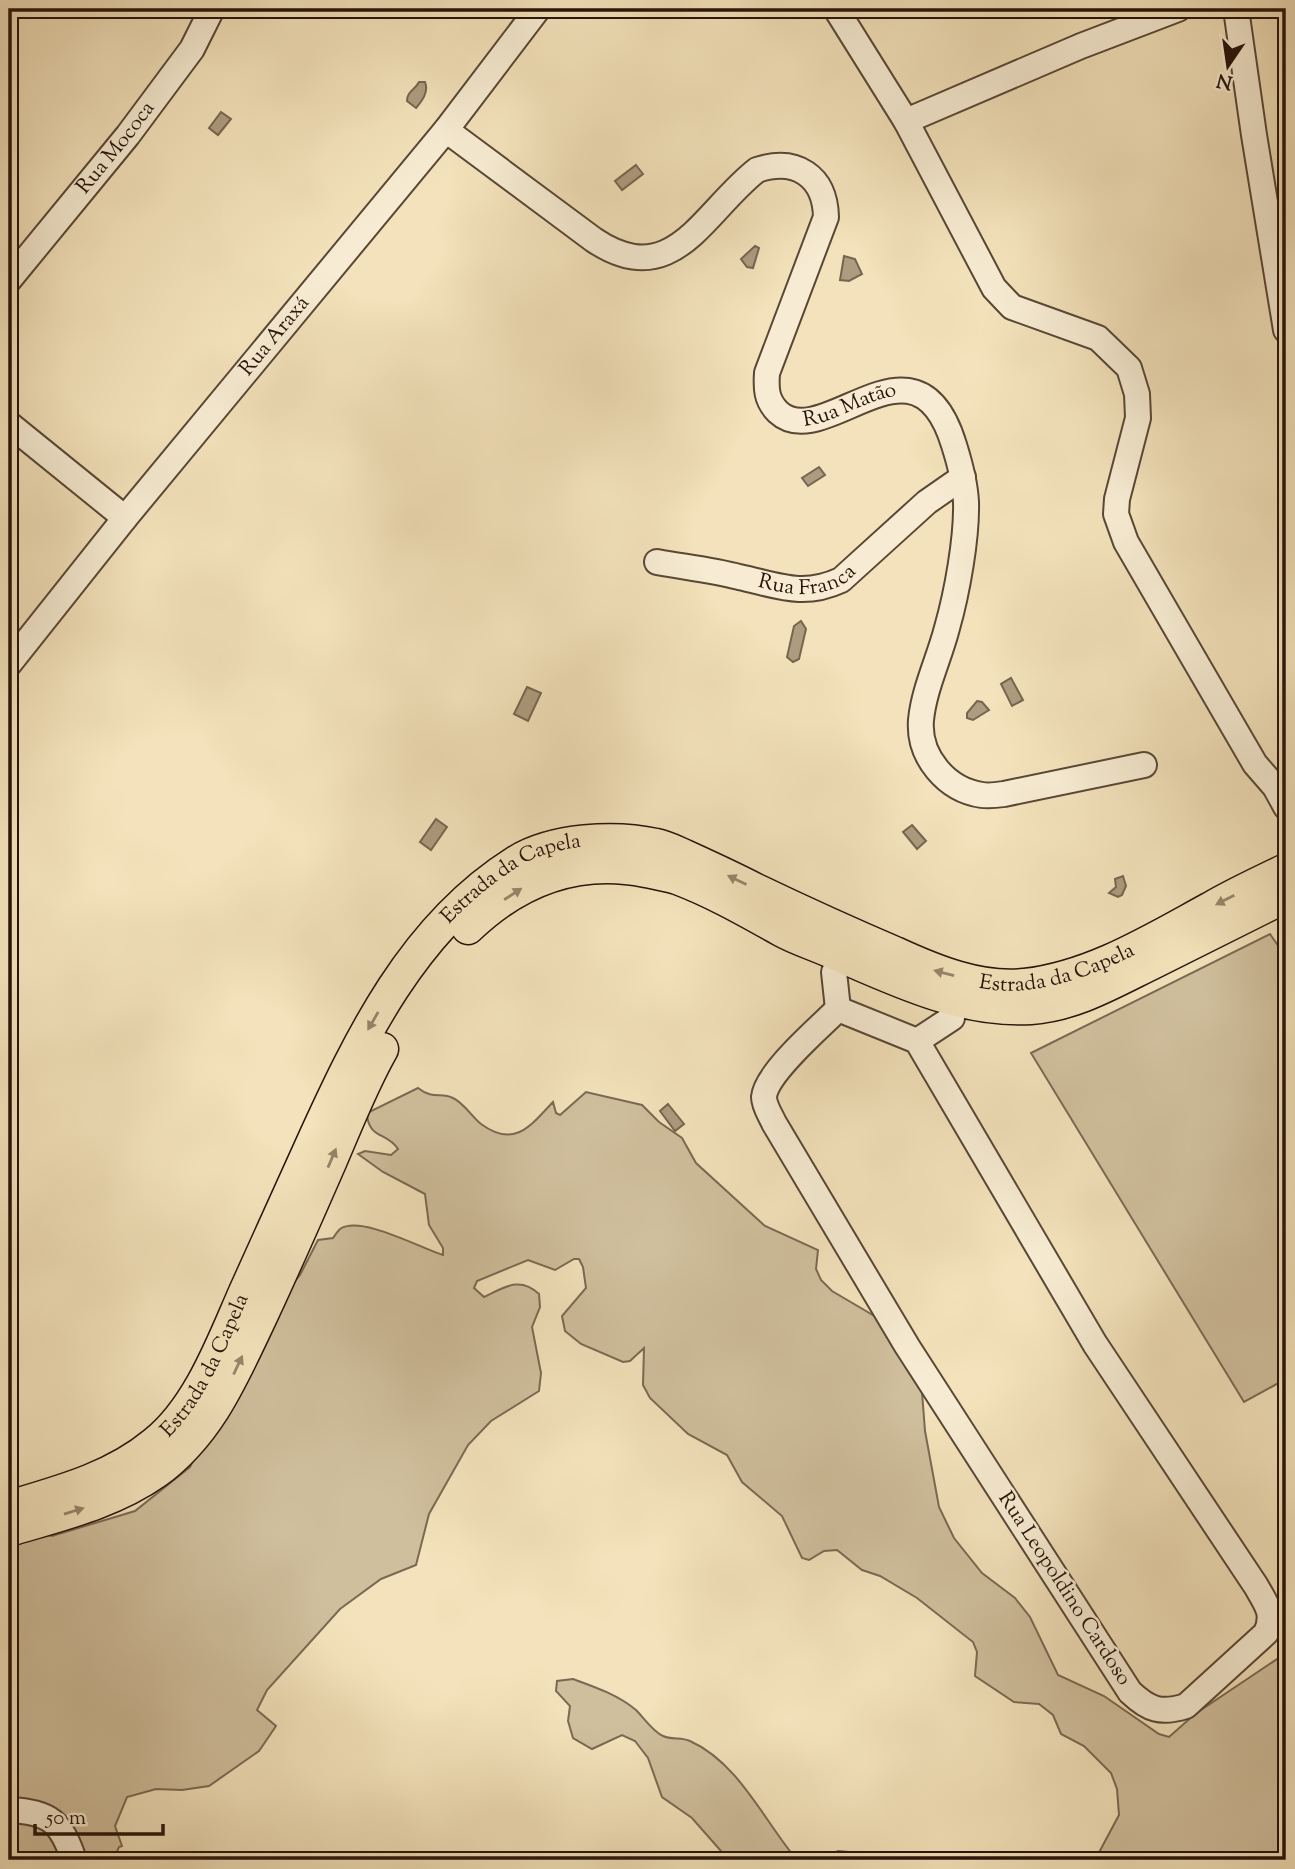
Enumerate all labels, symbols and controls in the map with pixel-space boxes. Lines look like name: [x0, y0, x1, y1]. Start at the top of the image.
north arrow: [1194, 32, 1264, 102]
text: N: [1214, 65, 1235, 95]
street label: Rua Mococa: [70, 95, 163, 201]
street label: Rua Araxá: [233, 290, 318, 383]
street label: Rua Matão: [801, 376, 899, 436]
street label: Rua Franca: [755, 558, 864, 604]
street label: Estrada da Capela: [434, 827, 583, 931]
one-way arrow: [727, 875, 747, 886]
one-way arrow: [504, 887, 522, 901]
one-way arrow: [1215, 895, 1235, 906]
street label: Estrada da Capela: [977, 936, 1140, 1001]
one-way arrow: [933, 968, 954, 978]
one-way arrow: [367, 1011, 379, 1030]
one-way arrow: [327, 1147, 338, 1168]
street label: Estrada da Capela: [154, 1289, 257, 1445]
one-way arrow: [232, 1355, 244, 1375]
street label: Rua Leopoldino Cardoso: [990, 1486, 1138, 1692]
one-way arrow: [64, 1505, 85, 1515]
scale bar: [35, 1792, 163, 1836]
text: 50 m: [45, 1804, 86, 1834]

